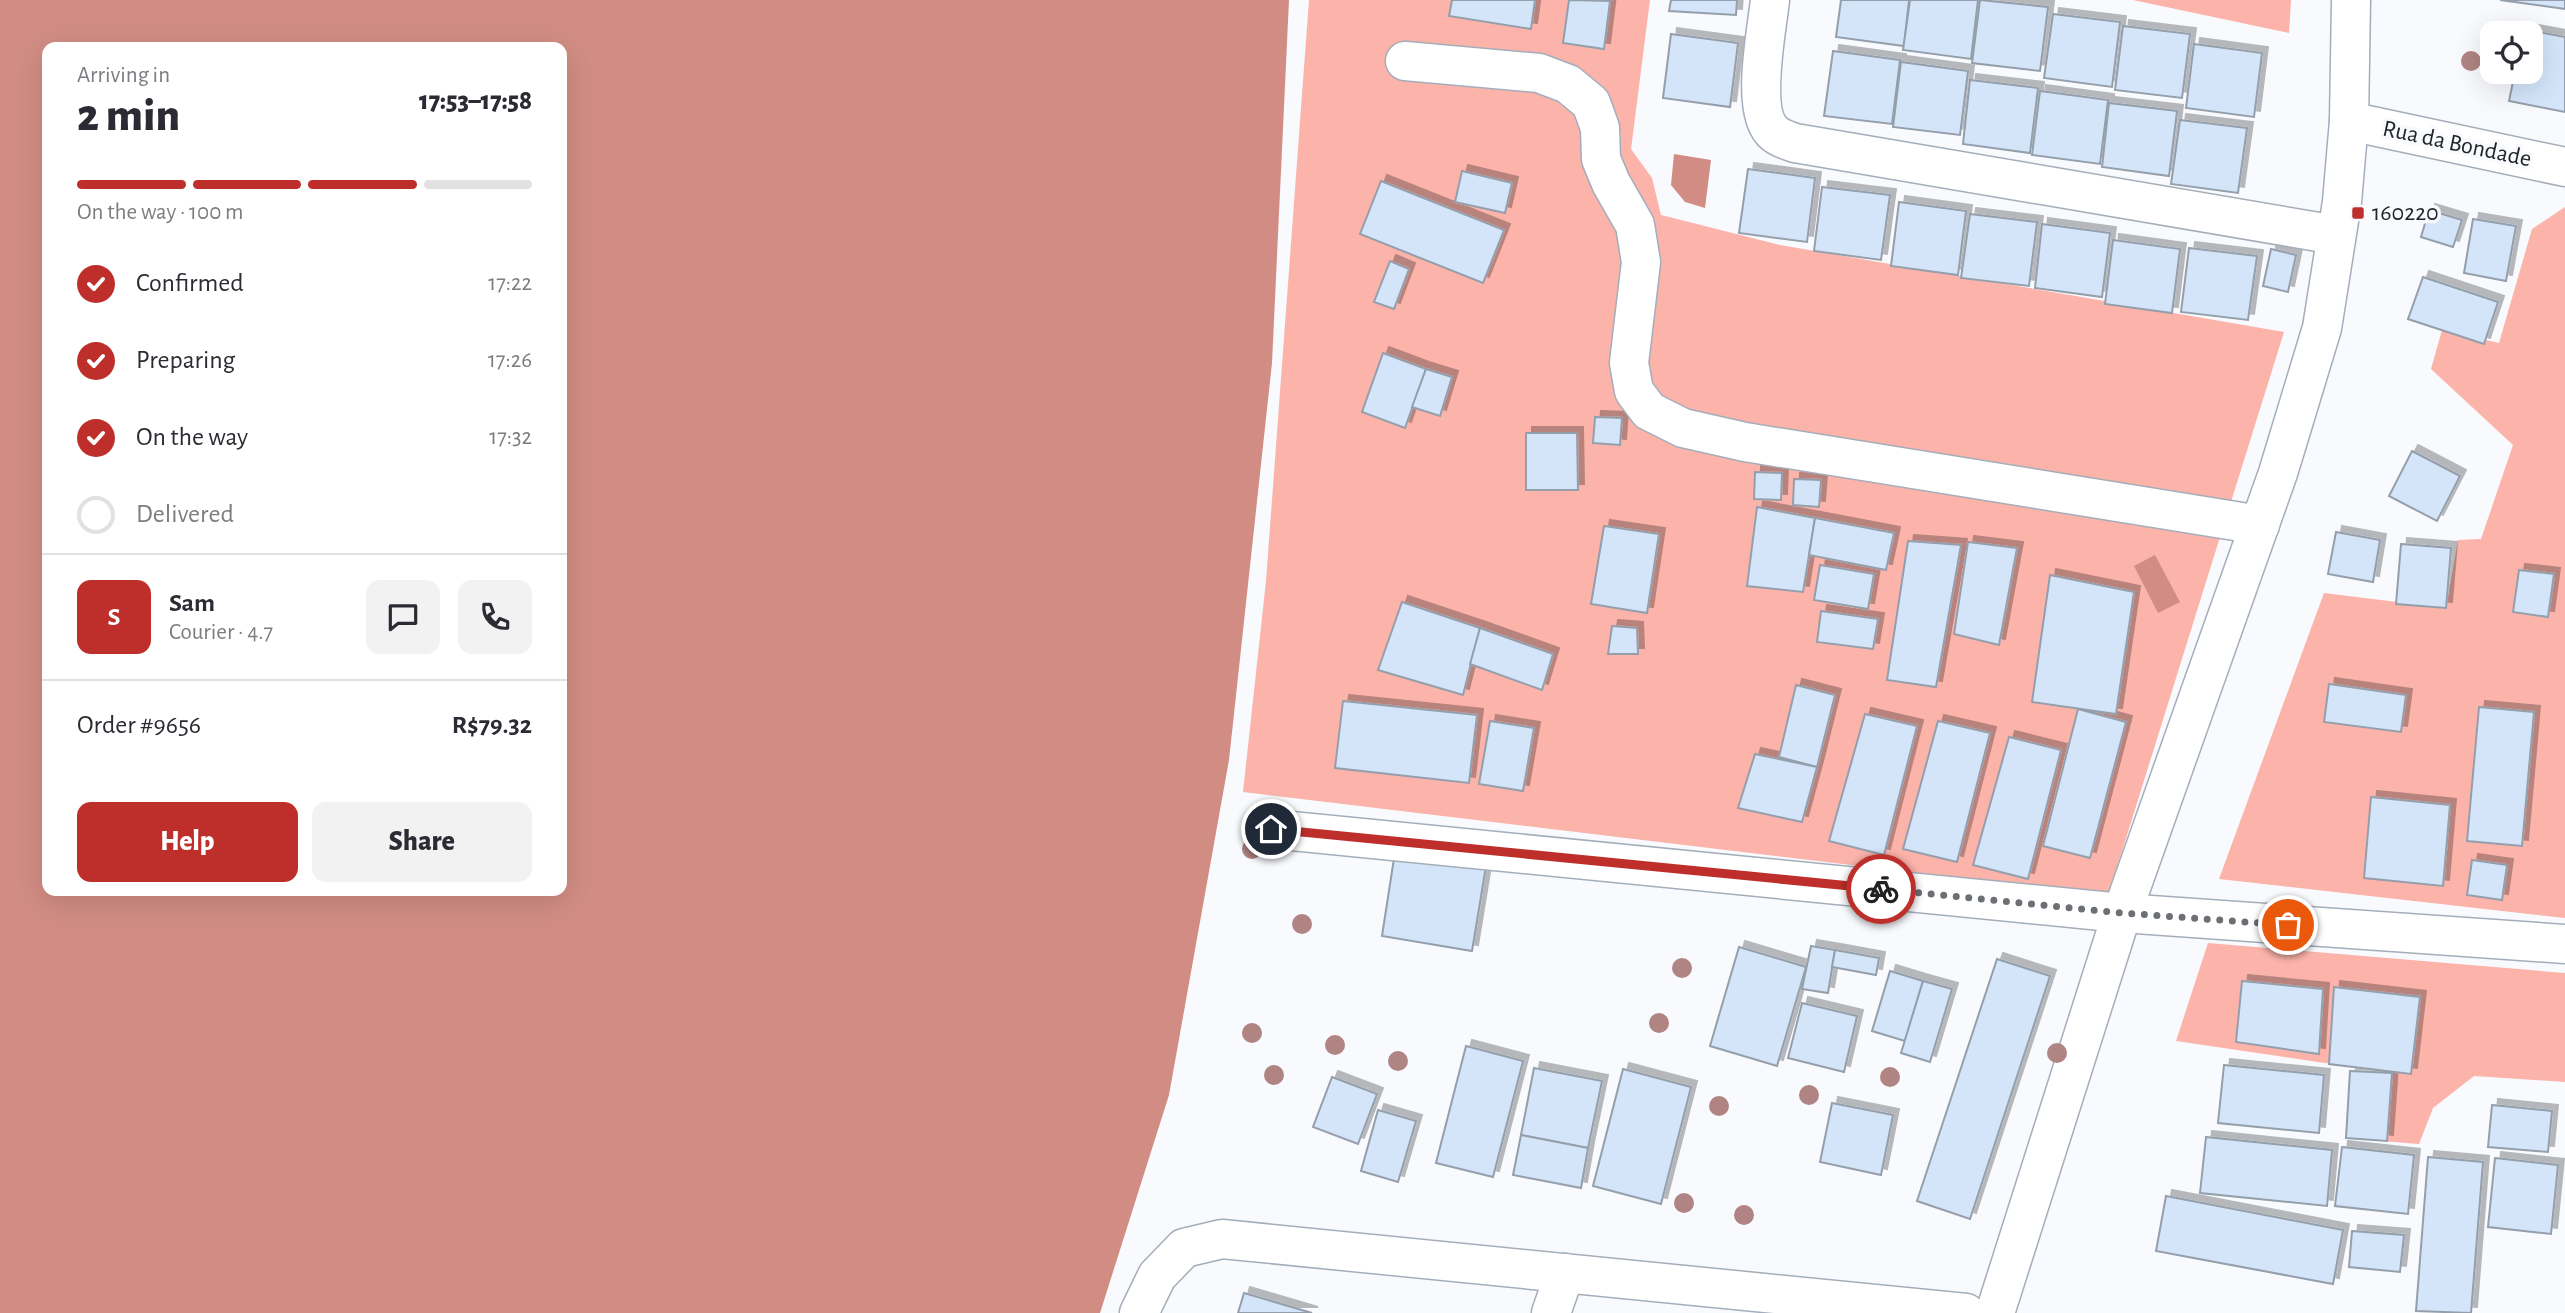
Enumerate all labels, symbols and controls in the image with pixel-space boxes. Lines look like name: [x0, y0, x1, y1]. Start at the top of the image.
map controls: [2480, 21, 2543, 84]
button: locate: [2480, 21, 2543, 84]
text: Arriving in: [77, 64, 170, 87]
text: 17:53–17:58: [419, 88, 532, 114]
text: 2 min: [77, 93, 180, 139]
street label: Rua da Bondade: [2381, 117, 2533, 171]
text: On the way · 100 m: [77, 201, 244, 224]
place label: 160220: [2372, 201, 2439, 225]
marker: 160220: [2350, 205, 2366, 221]
icon: check: [77, 265, 115, 303]
text: Confirmed: [136, 270, 244, 296]
text: 17:22: [488, 272, 532, 295]
icon: check: [77, 342, 115, 380]
text: Preparing: [136, 347, 235, 373]
text: 17:26: [488, 349, 532, 372]
icon: check: [77, 419, 115, 457]
text: On the way: [136, 424, 248, 450]
text: 17:32: [489, 426, 532, 449]
text: Delivered: [136, 501, 234, 527]
button: chat: [366, 580, 440, 654]
button: phone: [458, 580, 532, 654]
text: Sam: [169, 590, 215, 616]
text: S: [108, 604, 120, 630]
text: Courier · 4.7: [169, 621, 273, 644]
text: Order #9656: [77, 712, 201, 738]
text: R$79.32: [452, 712, 532, 738]
pin: [1241, 799, 1301, 859]
button: Help: [77, 802, 298, 882]
button: Share: [312, 802, 532, 882]
icon: home: [1252, 810, 1290, 848]
courier: [1846, 854, 1916, 924]
icon: bike: [1862, 870, 1900, 908]
pin: [2258, 895, 2318, 955]
icon: bag: [2269, 906, 2307, 944]

